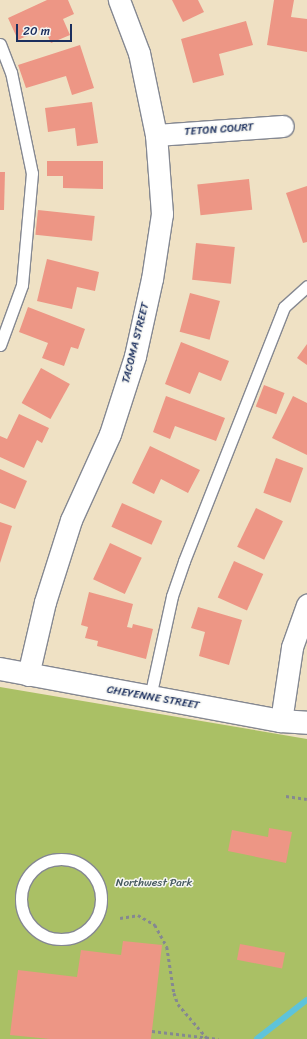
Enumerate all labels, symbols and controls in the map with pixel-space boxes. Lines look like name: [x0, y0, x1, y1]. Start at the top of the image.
scale bar: [18, 16, 74, 42]
text: 20 m: [23, 20, 50, 42]
street label: TETON COURT: [184, 121, 254, 139]
street label: TACOMA STREET: [120, 301, 152, 385]
street label: CHEYENNE STREET: [105, 683, 201, 713]
park label: Northwest Park: [116, 876, 192, 890]

